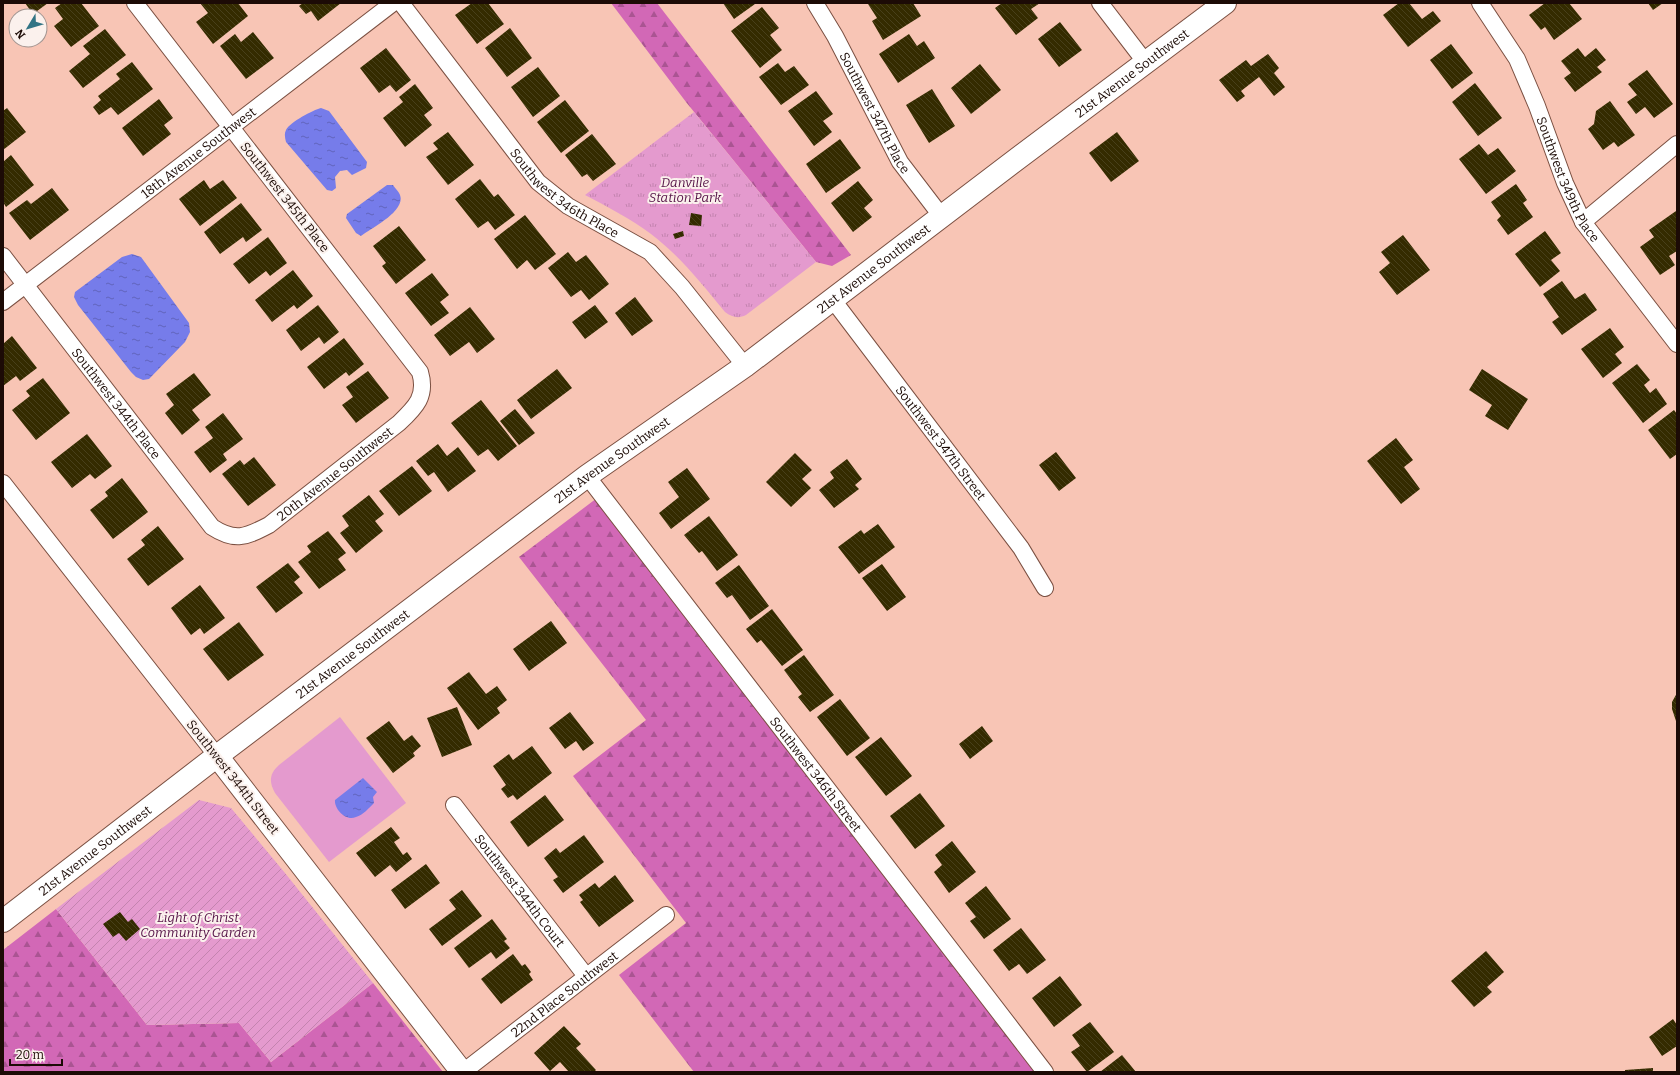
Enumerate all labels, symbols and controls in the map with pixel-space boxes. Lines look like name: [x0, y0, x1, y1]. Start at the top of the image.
north arrow: [8, 8, 48, 48]
street label: 21st Avenue Southwest: [1072, 25, 1192, 120]
text: N: [12, 26, 28, 41]
street label: Southwest 347th Place: [837, 49, 913, 176]
street label: 18th Avenue Southwest: [138, 104, 259, 201]
street label: Southwest 349th Place: [1534, 114, 1603, 245]
street label: Southwest 345th Place: [237, 139, 333, 255]
street label: Southwest 346th Place: [507, 145, 622, 241]
park label: Danville Station Park: [649, 175, 722, 205]
street label: 21st Avenue Southwest: [814, 220, 933, 316]
street label: Southwest 344th Place: [69, 345, 164, 462]
street label: Southwest 347th Street: [893, 382, 990, 503]
street label: 21st Avenue Southwest: [551, 413, 673, 506]
street label: 20th Avenue Southwest: [274, 423, 396, 523]
street label: 21st Avenue Southwest: [293, 606, 412, 701]
street label: Southwest 346th Street: [767, 714, 865, 835]
street label: Southwest 344th Street: [184, 717, 282, 837]
street label: 21st Avenue Southwest: [36, 802, 154, 898]
street label: Southwest 344th Court: [472, 831, 568, 950]
park label: Light of Christ Community Garden: [140, 910, 256, 940]
street label: 22nd Place Southwest: [508, 948, 621, 1040]
scale bar: [10, 1041, 62, 1067]
text: 20 m: [16, 1048, 45, 1062]

